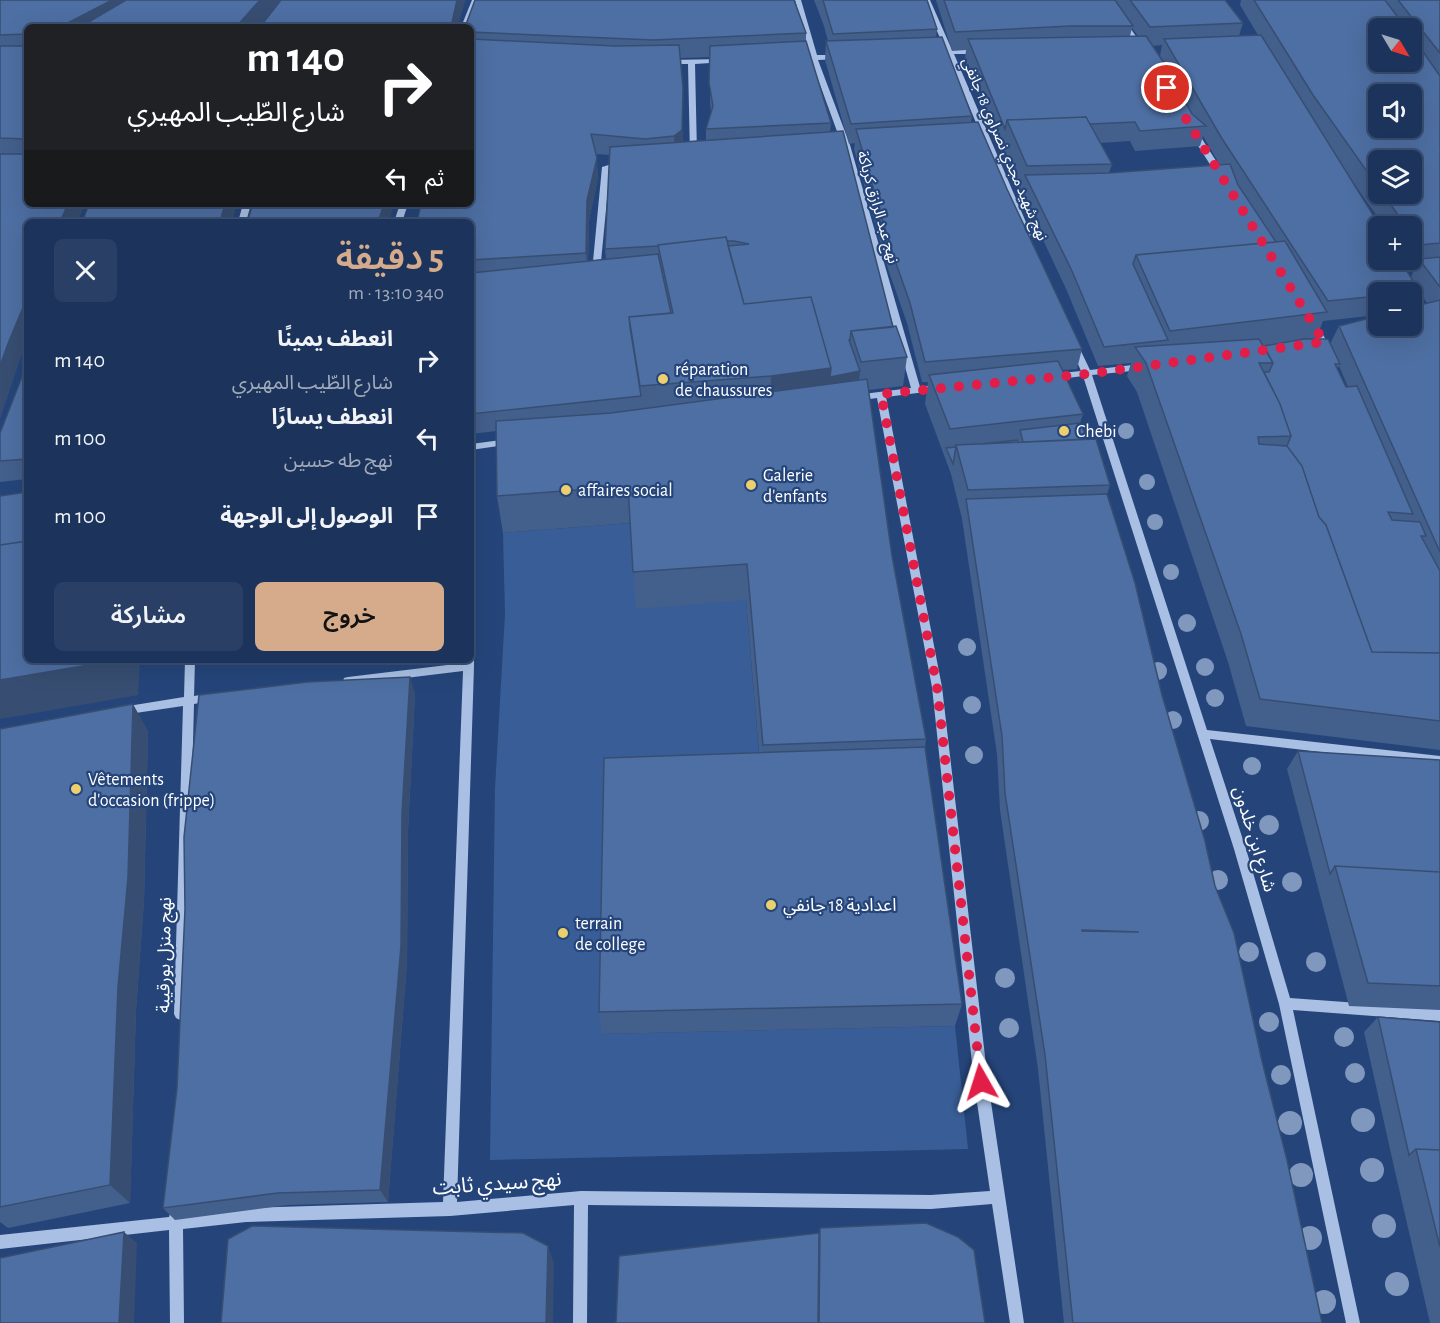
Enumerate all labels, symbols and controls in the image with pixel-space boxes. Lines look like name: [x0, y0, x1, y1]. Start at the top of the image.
north arrow: [1368, 18, 1422, 72]
map controls: [1368, 18, 1422, 336]
text: 140 m: [247, 37, 345, 79]
icon: right: [366, 48, 444, 126]
street label: نهج شهيد مجدي نصراوي 18 جانفي: [955, 56, 1050, 244]
pin: [1141, 62, 1192, 113]
icon: arrive: [1150, 71, 1183, 104]
button: sound: [1368, 84, 1422, 138]
text: شارع الطّيب المهيري: [127, 99, 345, 126]
street label: نهج عبد الرازق كرباكة: [850, 149, 901, 266]
button: layers: [1368, 150, 1422, 204]
icon: left: [380, 162, 413, 195]
text: ثم: [425, 168, 444, 190]
button: +: [1368, 216, 1422, 270]
button: close: [54, 239, 117, 302]
text: 5 دقيقة: [336, 240, 444, 276]
button: −: [1368, 282, 1422, 336]
text: 340 m · 13:10: [348, 283, 444, 303]
text: انعطف يمينًا: [277, 328, 393, 350]
icon: right: [411, 344, 444, 377]
text: 140 m: [54, 349, 105, 371]
place label: réparation de chaussures: [675, 361, 772, 400]
marker: réparation de chaussures: [656, 372, 670, 386]
text: شارع الطّيب المهيري: [232, 373, 393, 393]
text: انعطف يسارًا: [271, 406, 393, 428]
icon: left: [411, 422, 444, 455]
place label: Chebi: [1076, 423, 1117, 441]
marker: Chebi: [1057, 424, 1071, 438]
text: 100 m: [54, 427, 106, 449]
text: نهج طه حسين: [284, 451, 393, 471]
place label: Galerie d'enfants: [763, 467, 827, 506]
marker: Galerie d'enfants: [744, 478, 758, 492]
place label: affaires social: [578, 482, 673, 500]
marker: affaires social: [559, 483, 573, 497]
icon: arrive: [411, 500, 444, 533]
text: 100 m: [54, 505, 106, 527]
text: الوصول إلى الوجهة: [220, 505, 393, 527]
button: مشاركة: [54, 582, 243, 651]
button: خروج: [255, 582, 444, 651]
place label: Vêtements d'occasion (frippe): [88, 771, 215, 810]
marker: Vêtements d'occasion (frippe): [69, 782, 83, 796]
street label: شارع ابن خلدون: [1226, 784, 1279, 895]
street label: نهج منزل بورقيبة: [155, 897, 178, 1013]
place label: اعدادية 18 جانفي: [783, 897, 896, 918]
marker: اعدادية 18 جانفي: [764, 898, 778, 912]
place label: terrain de college: [575, 915, 645, 954]
marker: terrain de college: [556, 926, 570, 940]
position arrow: [949, 1050, 1013, 1114]
street label: نهج سيدي ثابت: [432, 1169, 563, 1203]

